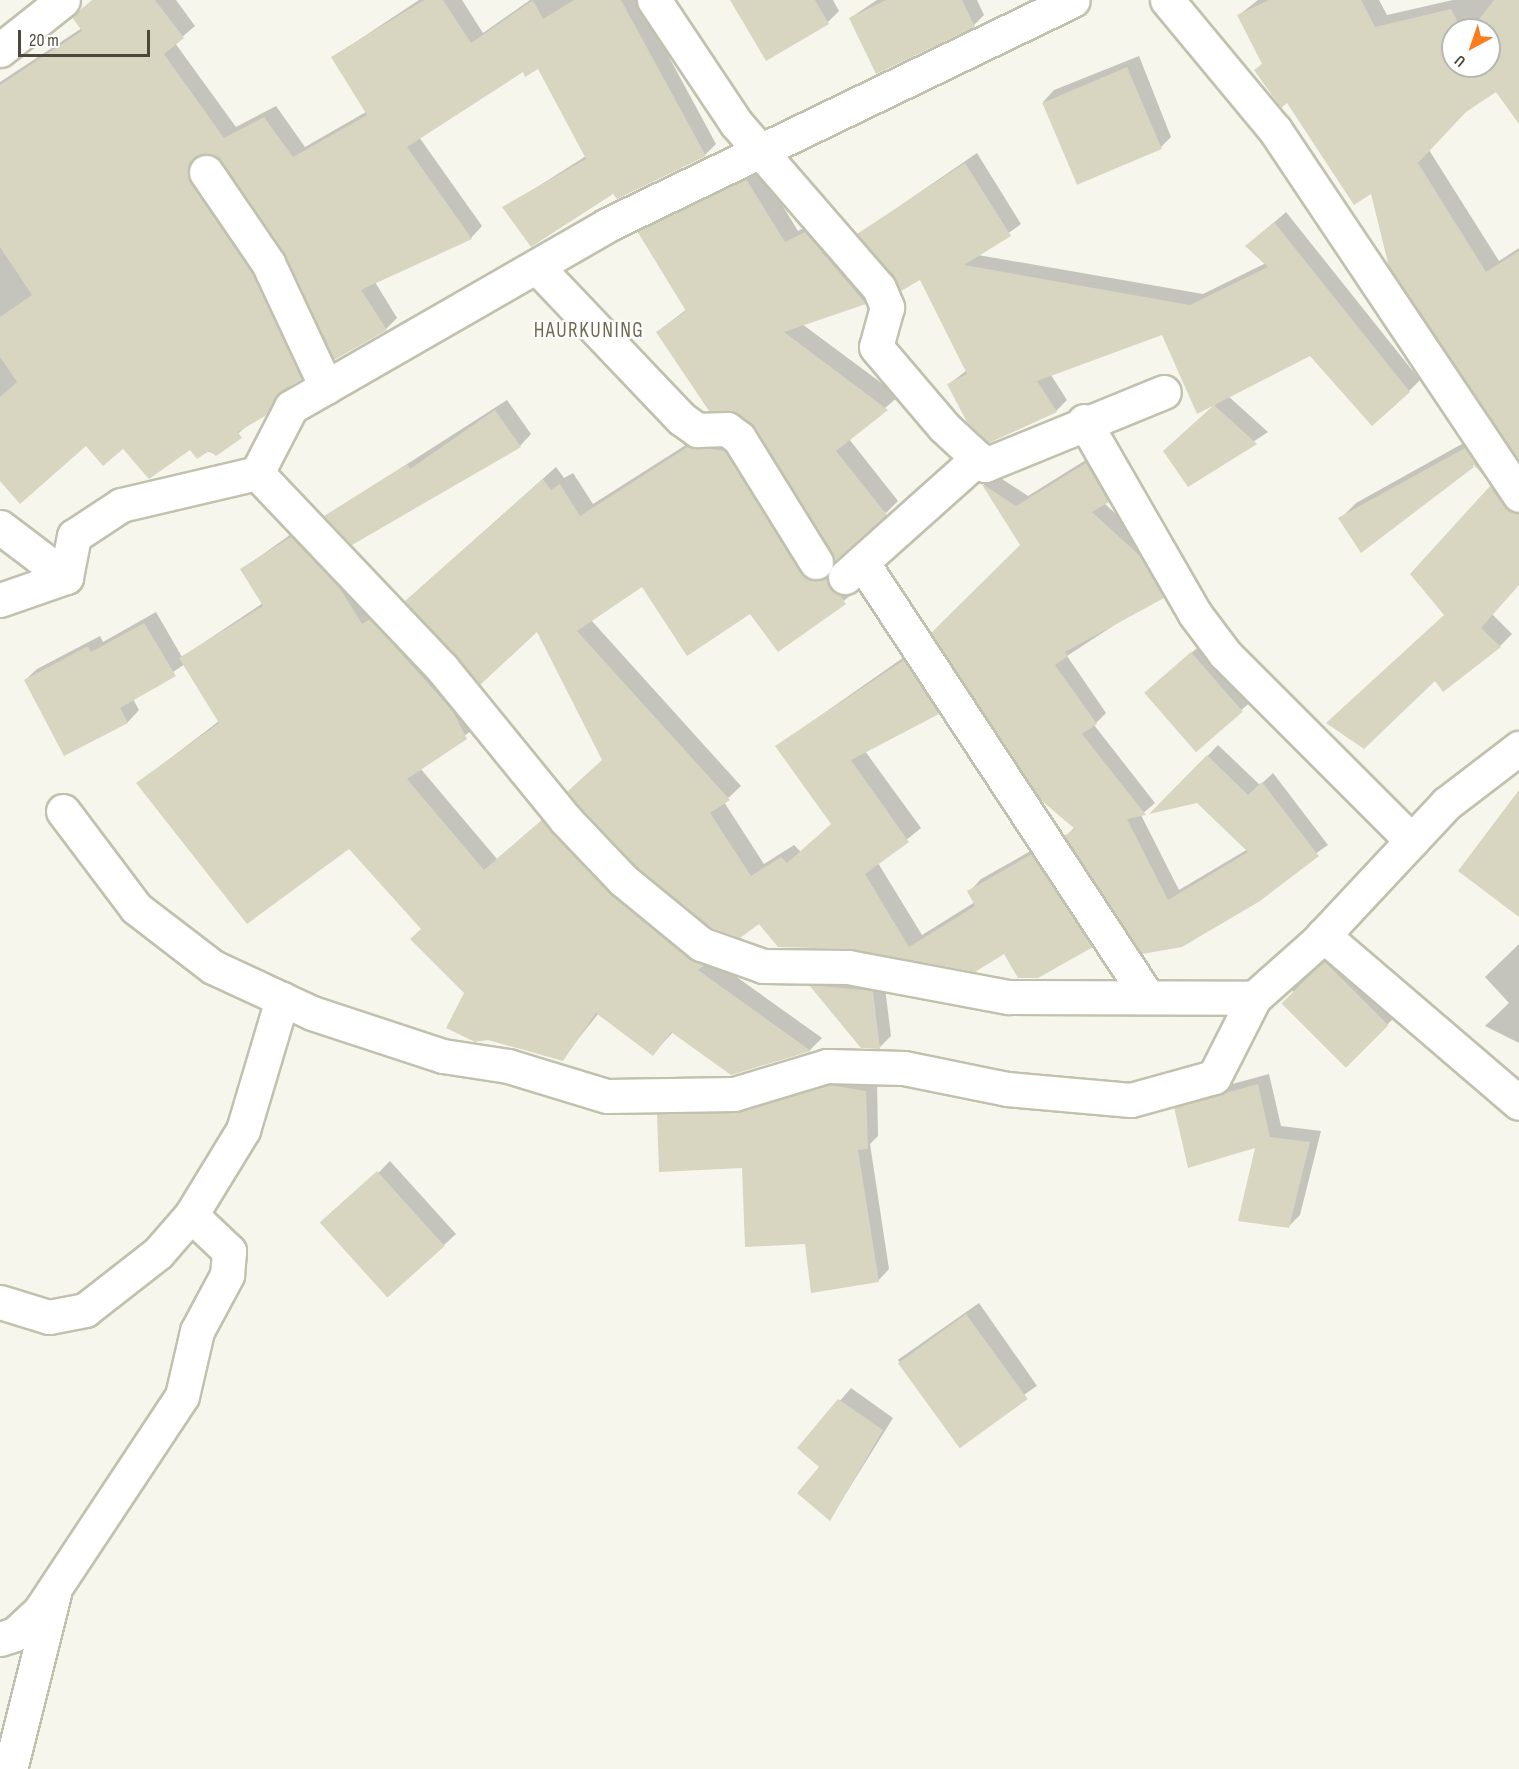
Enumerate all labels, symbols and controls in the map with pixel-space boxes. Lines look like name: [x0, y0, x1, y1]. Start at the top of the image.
scale bar: [21, 18, 153, 56]
north arrow: [1441, 18, 1501, 78]
text: 20 m: [29, 30, 59, 51]
text: U: [1451, 51, 1470, 71]
district label: HAURKUNING: [534, 318, 644, 344]

